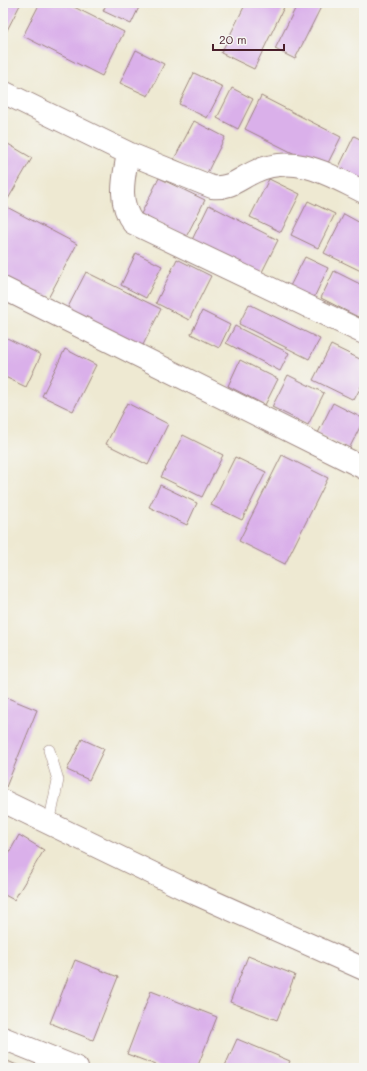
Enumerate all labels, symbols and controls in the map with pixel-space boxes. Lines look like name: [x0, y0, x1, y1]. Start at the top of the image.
scale bar: [213, 26, 284, 52]
text: 20 m: [219, 31, 247, 47]

